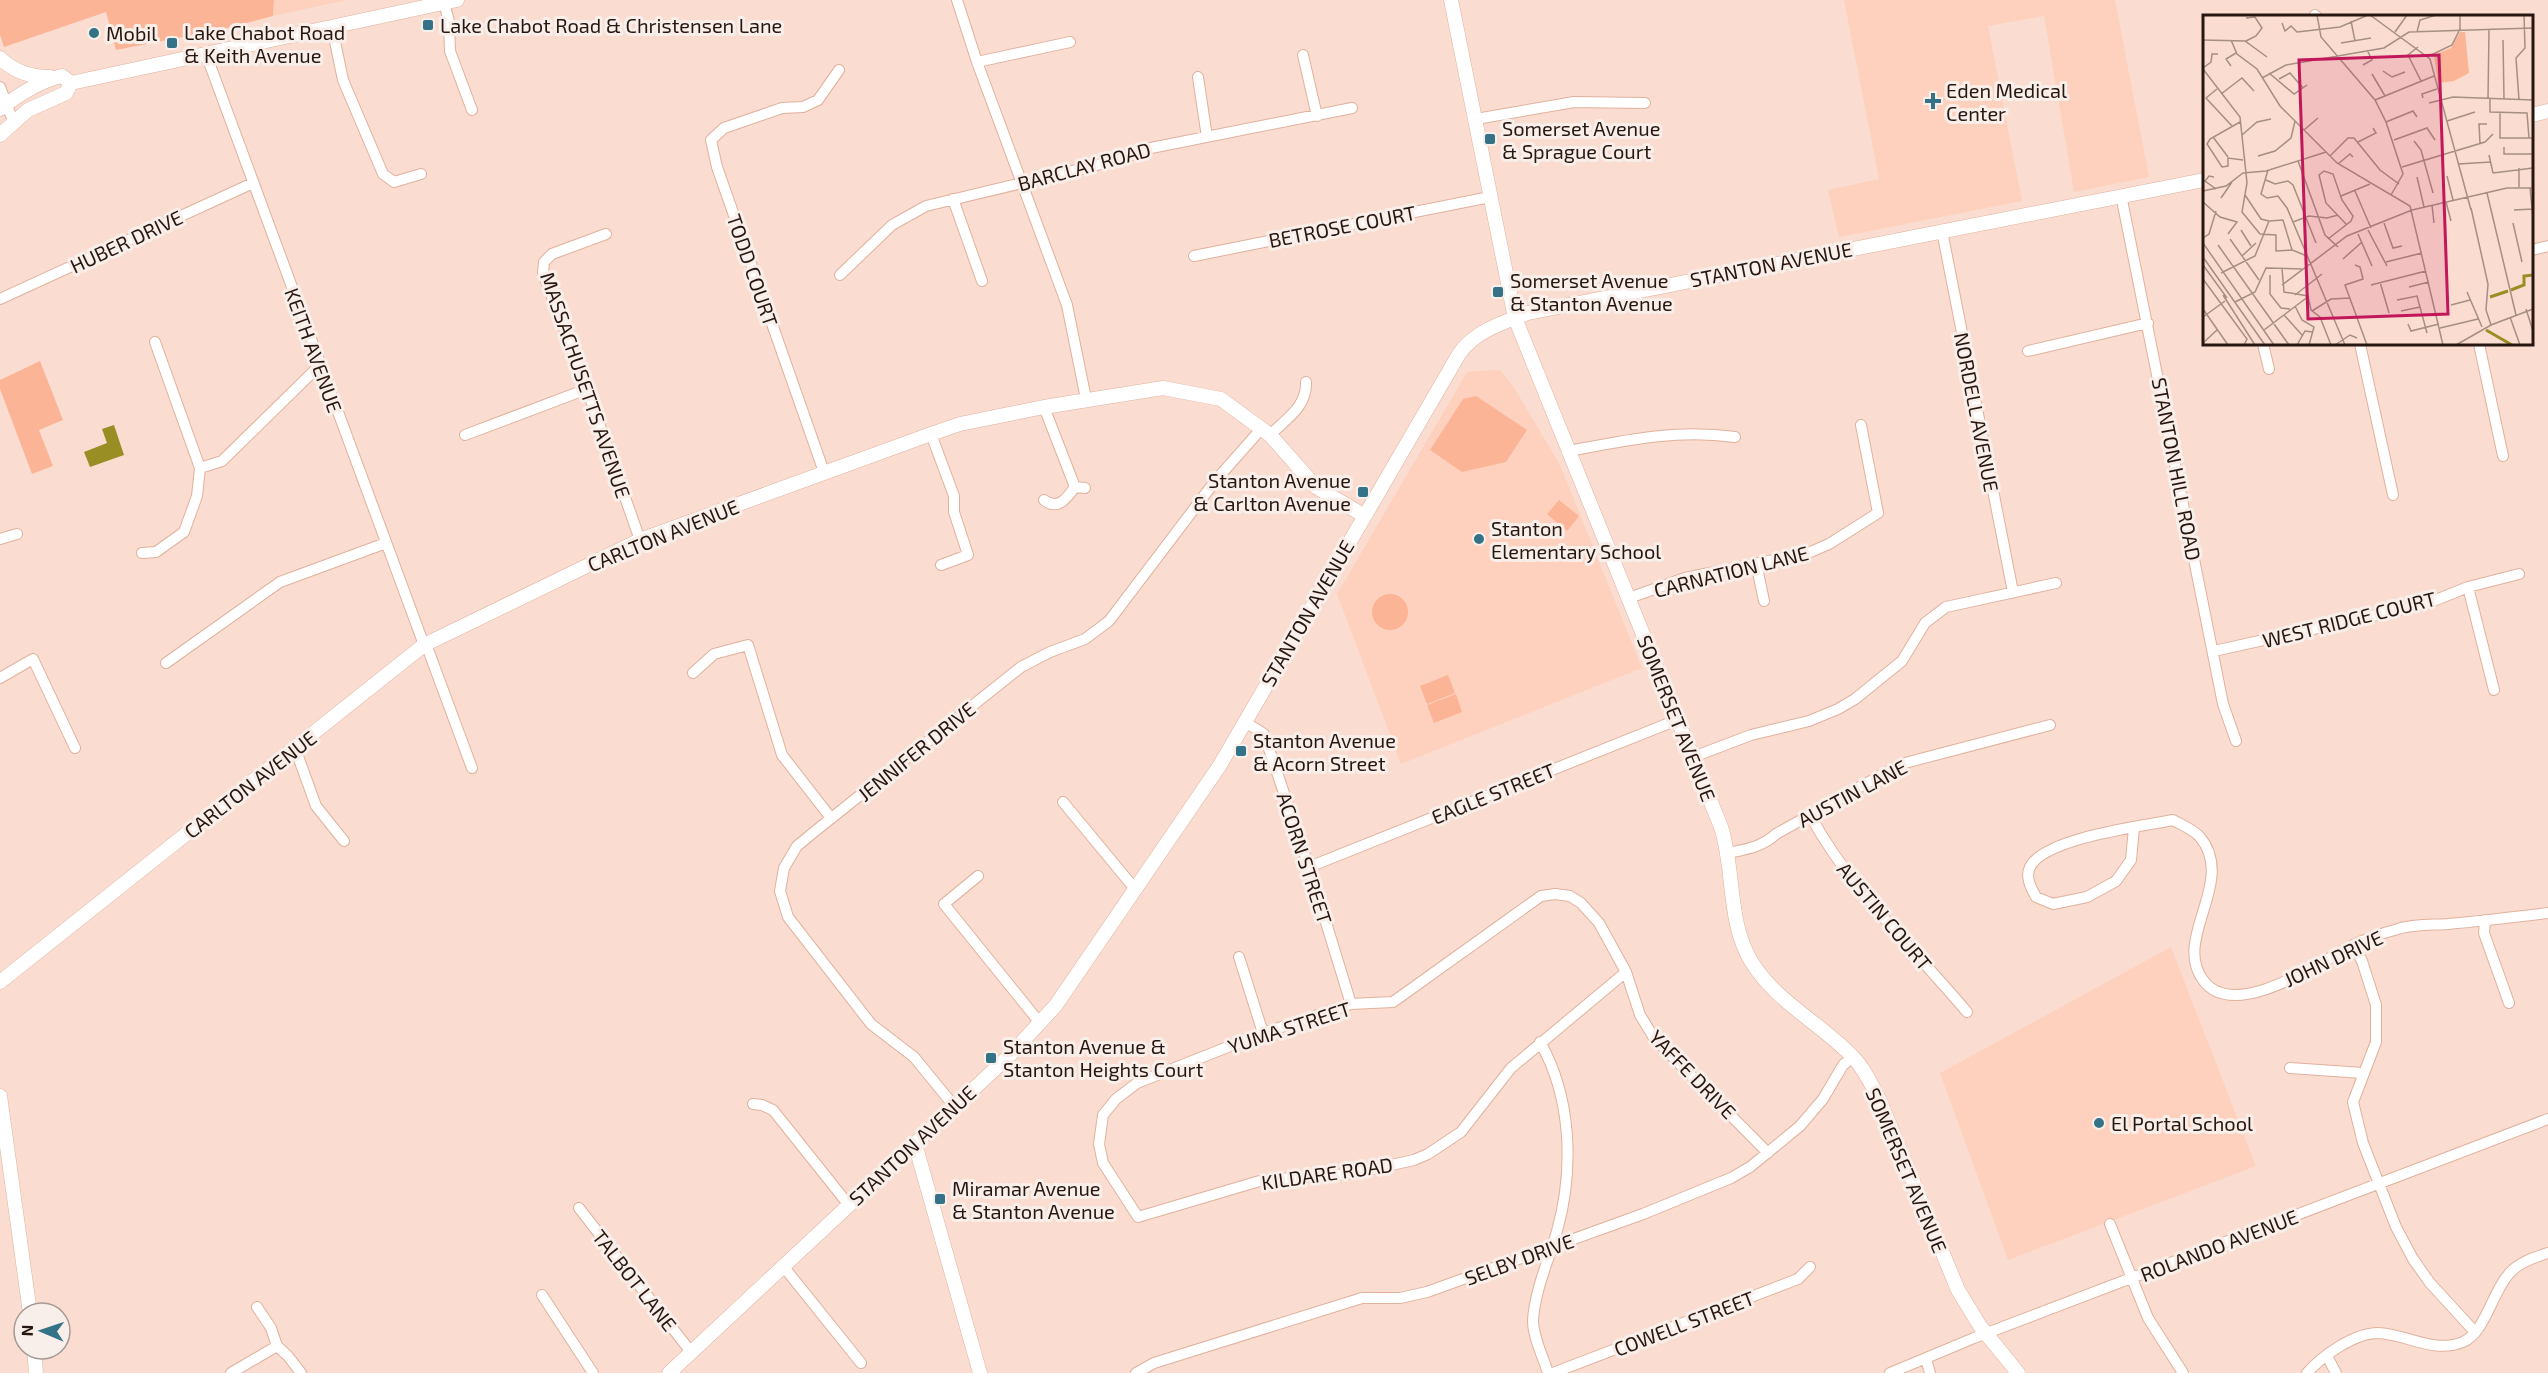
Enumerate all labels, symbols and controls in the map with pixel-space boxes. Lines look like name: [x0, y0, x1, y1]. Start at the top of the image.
place label: Lake Chabot Road & Christensen Lane: [440, 13, 782, 37]
inset map: [2203, 15, 2533, 345]
marker: Lake Chabot Road & Christensen Lane: [421, 18, 435, 32]
place label: Lake Chabot Road & Keith Avenue: [184, 20, 345, 67]
place label: Mobil: [106, 21, 157, 45]
marker: Mobil: [87, 26, 101, 40]
marker: Lake Chabot Road & Keith Avenue: [165, 36, 179, 50]
place label: Eden Medical Center: [1946, 78, 2067, 125]
marker: Eden Medical Center: [1924, 92, 1942, 110]
place label: Somerset Avenue & Sprague Court: [1502, 116, 1660, 163]
marker: Somerset Avenue & Sprague Court: [1483, 132, 1497, 146]
street label: BARCLAY ROAD: [1015, 137, 1153, 195]
street label: BETROSE COURT: [1266, 200, 1418, 252]
street label: HUBER DRIVE: [66, 204, 186, 278]
street label: TODD COURT: [723, 211, 784, 330]
street label: STANTON AVENUE: [1688, 237, 1854, 291]
place label: Somerset Avenue & Stanton Avenue: [1510, 268, 1673, 315]
street label: MASSACHUSETTS AVENUE: [536, 269, 636, 501]
street label: KEITH AVENUE: [280, 284, 348, 416]
marker: Somerset Avenue & Stanton Avenue: [1491, 285, 1505, 299]
street label: NORDELL AVENUE: [1950, 330, 2004, 494]
street label: STANTON HILL ROAD: [2147, 375, 2207, 563]
place label: Stanton Avenue & Carlton Avenue: [1193, 468, 1351, 515]
marker: Stanton Avenue & Carlton Avenue: [1356, 485, 1370, 499]
street label: CARLTON AVENUE: [584, 494, 742, 576]
place label: Stanton Elementary School: [1491, 516, 1661, 563]
marker: Stanton Elementary School: [1472, 532, 1486, 546]
street label: STANTON AVENUE: [1255, 536, 1359, 690]
street label: CARNATION LANE: [1651, 540, 1811, 602]
street label: WEST RIDGE COURT: [2260, 586, 2438, 652]
street label: SOMERSET AVENUE: [1633, 631, 1721, 805]
street label: JENNIFER DRIVE: [852, 696, 980, 806]
street label: CARLTON AVENUE: [179, 725, 321, 843]
place label: Stanton Avenue & Acorn Street: [1253, 728, 1396, 775]
marker: Stanton Avenue & Acorn Street: [1234, 744, 1248, 758]
street label: AUSTIN LANE: [1793, 754, 1911, 832]
street label: EAGLE STREET: [1428, 757, 1559, 829]
street label: ACORN STREET: [1272, 789, 1338, 927]
street label: AUSTIN COURT: [1833, 857, 1937, 975]
street label: JOHN DRIVE: [2280, 925, 2386, 991]
street label: YUMA STREET: [1224, 996, 1354, 1058]
street label: YAFFE DRIVE: [1645, 1025, 1741, 1123]
place label: Stanton Avenue & Stanton Heights Court: [1003, 1034, 1204, 1081]
marker: Stanton Avenue & Stanton Heights Court: [984, 1051, 998, 1065]
street label: STANTON AVENUE: [844, 1080, 980, 1210]
street label: SOMERSET AVENUE: [1861, 1084, 1953, 1256]
place label: El Portal School: [2111, 1111, 2253, 1135]
marker: El Portal School: [2092, 1116, 2106, 1130]
street label: KILDARE ROAD: [1260, 1152, 1394, 1194]
place label: Miramar Avenue & Stanton Avenue: [952, 1176, 1115, 1223]
marker: Miramar Avenue & Stanton Avenue: [933, 1192, 947, 1206]
street label: ROLANDO AVENUE: [2137, 1204, 2301, 1286]
street label: TALBOT LANE: [588, 1224, 682, 1336]
street label: SELBY DRIVE: [1461, 1228, 1577, 1290]
street label: COWELL STREET: [1610, 1285, 1758, 1361]
north arrow: [12, 1301, 72, 1361]
text: N: [17, 1324, 36, 1337]

